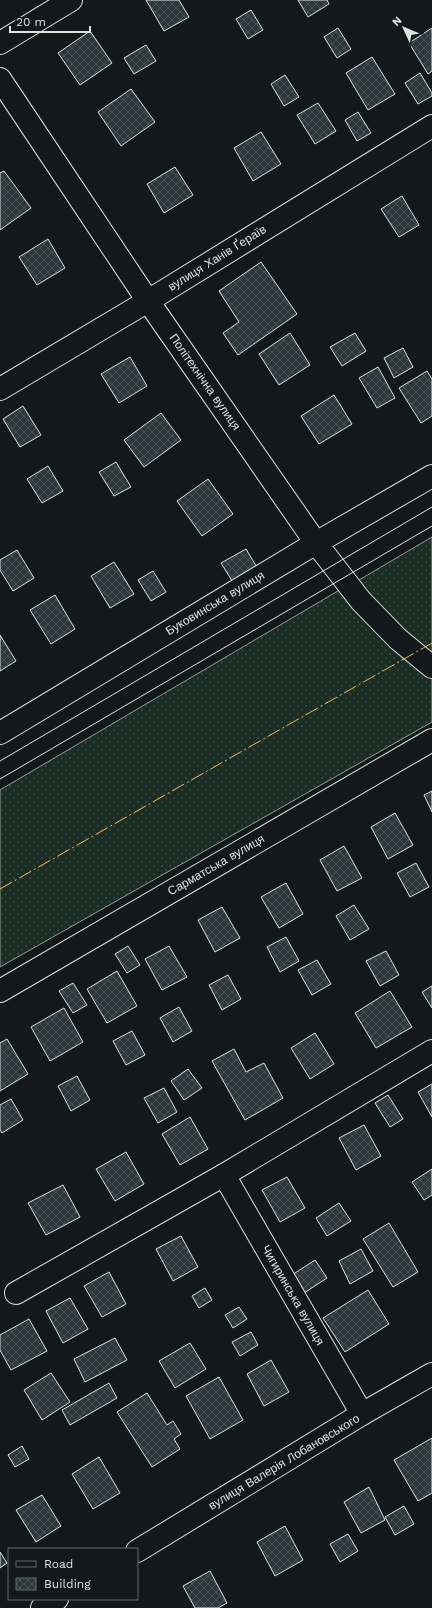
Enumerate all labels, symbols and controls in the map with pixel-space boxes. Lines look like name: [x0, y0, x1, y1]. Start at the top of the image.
scale bar: [10, 8, 90, 34]
north arrow: [384, 8, 424, 48]
text: N: [390, 14, 405, 29]
text: 20 m: [16, 15, 46, 29]
street label: вулиця Ханів Ґераїв: [165, 221, 269, 294]
street label: Політехнічна вулиця: [166, 331, 244, 433]
street label: Буковинська вулиця: [163, 568, 267, 638]
street label: Сарматська вулиця: [165, 832, 267, 898]
street label: Чигиринська вулиця: [259, 1242, 327, 1348]
street label: вулиця Валерія Лобановського: [206, 1411, 362, 1513]
legend: [8, 1548, 138, 1600]
text: Road: [44, 1557, 73, 1571]
text: Building: [44, 1577, 91, 1591]

